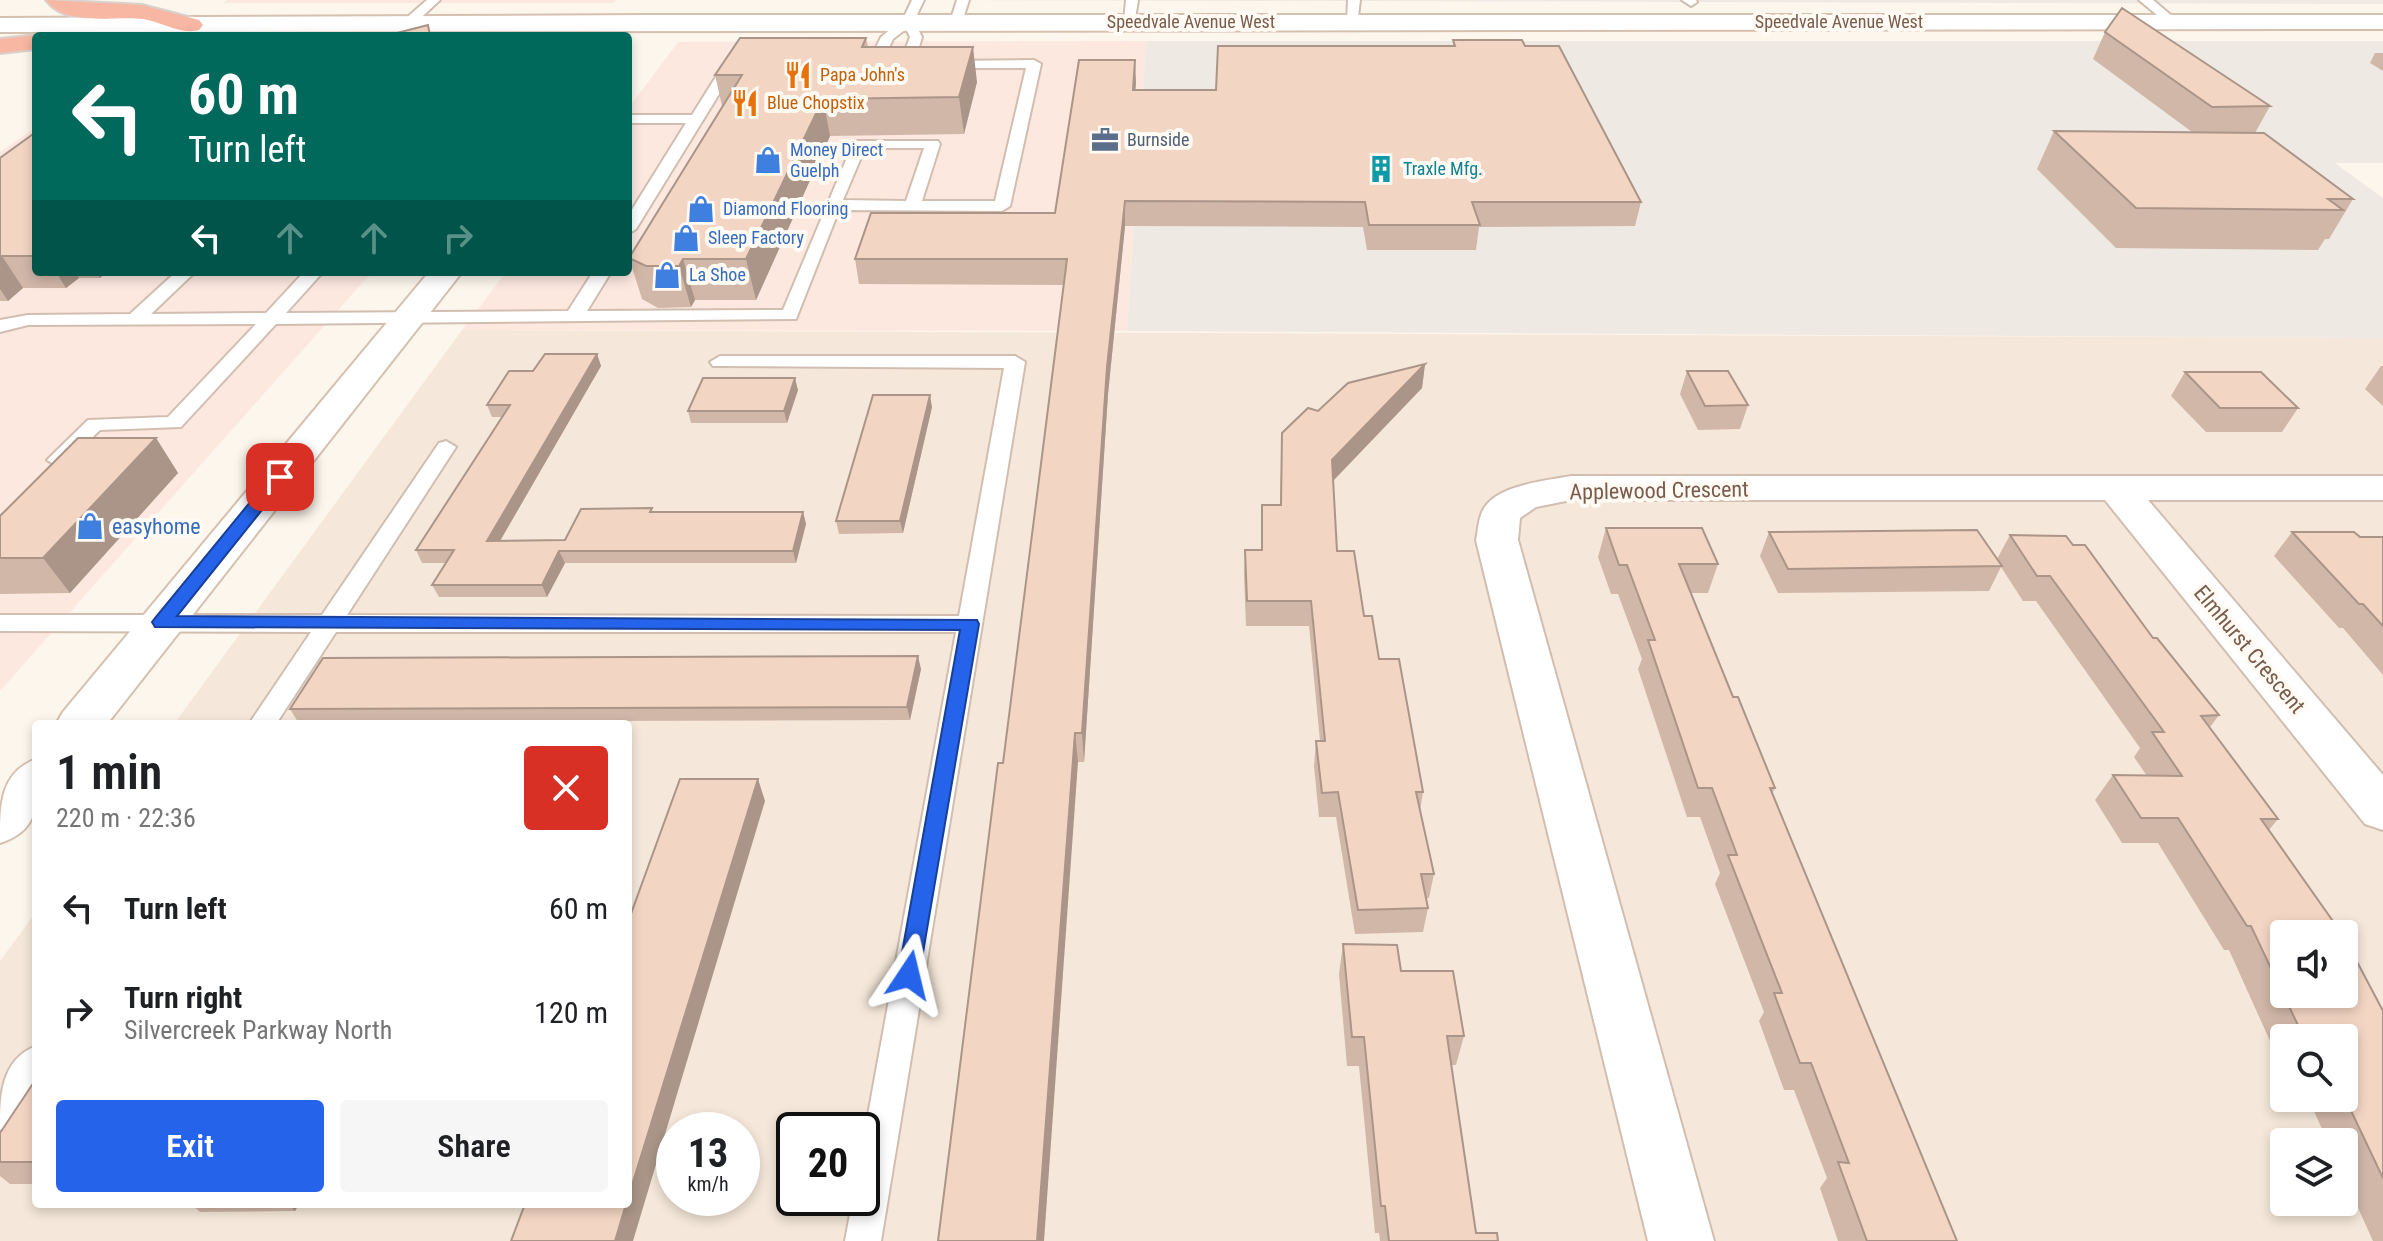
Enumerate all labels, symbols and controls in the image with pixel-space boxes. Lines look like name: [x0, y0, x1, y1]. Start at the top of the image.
street label: Speedvale Avenue West: [1107, 11, 1275, 32]
street label: Speedvale Avenue West: [1755, 11, 1923, 32]
restaurant icon: Papa John's: [783, 60, 813, 90]
text: 60 m: [188, 62, 299, 128]
icon: left: [56, 64, 160, 168]
place label: Papa John's: [820, 64, 905, 85]
restaurant icon: Blue Chopstix: [730, 88, 760, 118]
place label: Blue Chopstix: [767, 92, 865, 113]
office icon: Burnside: [1090, 125, 1120, 155]
text: Turn left: [188, 129, 306, 171]
place label: Burnside: [1127, 129, 1189, 150]
place label: Money Direct Guelph: [790, 139, 883, 181]
shop icon: Money Direct Guelph: [753, 145, 783, 175]
building icon: Traxle Mfg.: [1366, 154, 1396, 184]
place label: Traxle Mfg.: [1403, 158, 1483, 179]
shop icon: Diamond Flooring: [686, 194, 716, 224]
place label: Diamond Flooring: [723, 198, 848, 219]
icon: left: [184, 216, 228, 260]
icon: ahead: [268, 216, 312, 260]
icon: ahead: [352, 216, 396, 260]
icon: right: [436, 216, 480, 260]
shop icon: Sleep Factory: [671, 223, 701, 253]
place label: Sleep Factory: [708, 227, 804, 248]
shop icon: La Shoe: [652, 260, 682, 290]
place label: La Shoe: [689, 264, 746, 285]
pin: [246, 443, 314, 511]
icon: arrive: [258, 455, 302, 499]
street label: Applewood Crescent: [1569, 476, 1749, 505]
shop icon: easyhome: [75, 511, 105, 541]
place label: easyhome: [112, 514, 201, 539]
street label: Elmhurst Crescent: [2189, 580, 2310, 718]
text: 1 min: [56, 744, 162, 801]
button: close: [524, 746, 608, 830]
text: 220 m · 22:36: [56, 803, 196, 833]
icon: left: [56, 886, 100, 930]
text: Turn left: [124, 891, 227, 926]
text: 60 m: [549, 891, 608, 926]
map controls: [2270, 920, 2358, 1216]
button: sound: [2270, 920, 2358, 1008]
position arrow: [867, 933, 951, 1017]
text: Turn right: [124, 980, 242, 1015]
icon: right: [56, 990, 100, 1034]
text: 120 m: [534, 995, 608, 1030]
text: Silvercreek Parkway North: [124, 1015, 392, 1045]
button: search: [2270, 1024, 2358, 1112]
button: Exit: [56, 1100, 324, 1192]
button: Share: [340, 1100, 608, 1192]
speed limit sign: 20: [776, 1112, 880, 1216]
button: layers: [2270, 1128, 2358, 1216]
text: 13: [688, 1130, 728, 1177]
text: km/h: [687, 1172, 729, 1196]

